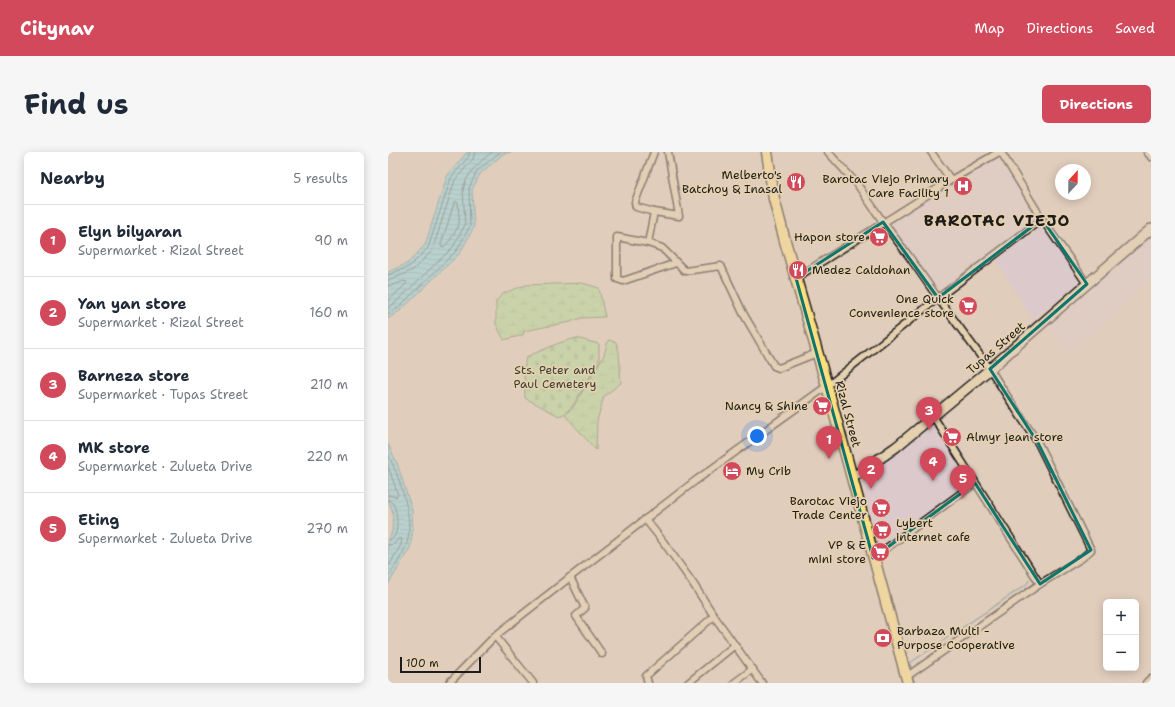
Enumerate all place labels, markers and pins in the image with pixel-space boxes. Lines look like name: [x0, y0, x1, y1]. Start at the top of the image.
place label: Melberto's Batchoy & Inasal: [682, 167, 782, 197]
restaurant icon: Melberto's Batchoy & Inasal: [785, 171, 807, 193]
place label: Barotac Viejo Primary Care Facility 1: [823, 171, 949, 201]
hospital icon: Barotac Viejo Primary Care Facility 1: [952, 175, 974, 197]
supermarket icon: Hapon store: [868, 226, 890, 248]
place label: Hapon store: [794, 229, 865, 245]
restaurant icon: Medez Caldohan: [787, 259, 809, 281]
place label: Medez Caldohan: [812, 262, 910, 278]
place label: One Quick Convenience store: [849, 291, 954, 321]
supermarket icon: One Quick Convenience store: [957, 295, 979, 317]
supermarket icon: Nancy & Shine: [811, 395, 833, 417]
pin: 3: [916, 397, 942, 430]
place label: Nancy & Shine: [725, 398, 808, 414]
pin: 1: [816, 426, 842, 459]
supermarket icon: Almyr jean store: [941, 426, 963, 448]
place label: Almyr jean store: [966, 429, 1063, 445]
pin: 4: [920, 448, 946, 481]
pin: 2: [858, 456, 884, 489]
hotel icon: My Crib: [721, 460, 743, 482]
place label: My Crib: [746, 463, 791, 479]
pin: 5: [950, 465, 976, 498]
place label: Barotac Viejo Trade Center: [790, 493, 867, 523]
supermarket icon: Barotac Viejo Trade Center: [870, 497, 892, 519]
place label: Lybert internet cafe: [896, 515, 971, 545]
supermarket icon: Lybert internet cafe: [871, 519, 893, 541]
place label: VP & E mini store: [808, 537, 866, 567]
supermarket icon: VP & E mini store: [869, 541, 891, 563]
place label: Barbaza Multi - Purpose Cooperative: [897, 623, 1015, 653]
bank icon: Barbaza Multi - Purpose Cooperative: [872, 627, 894, 649]

